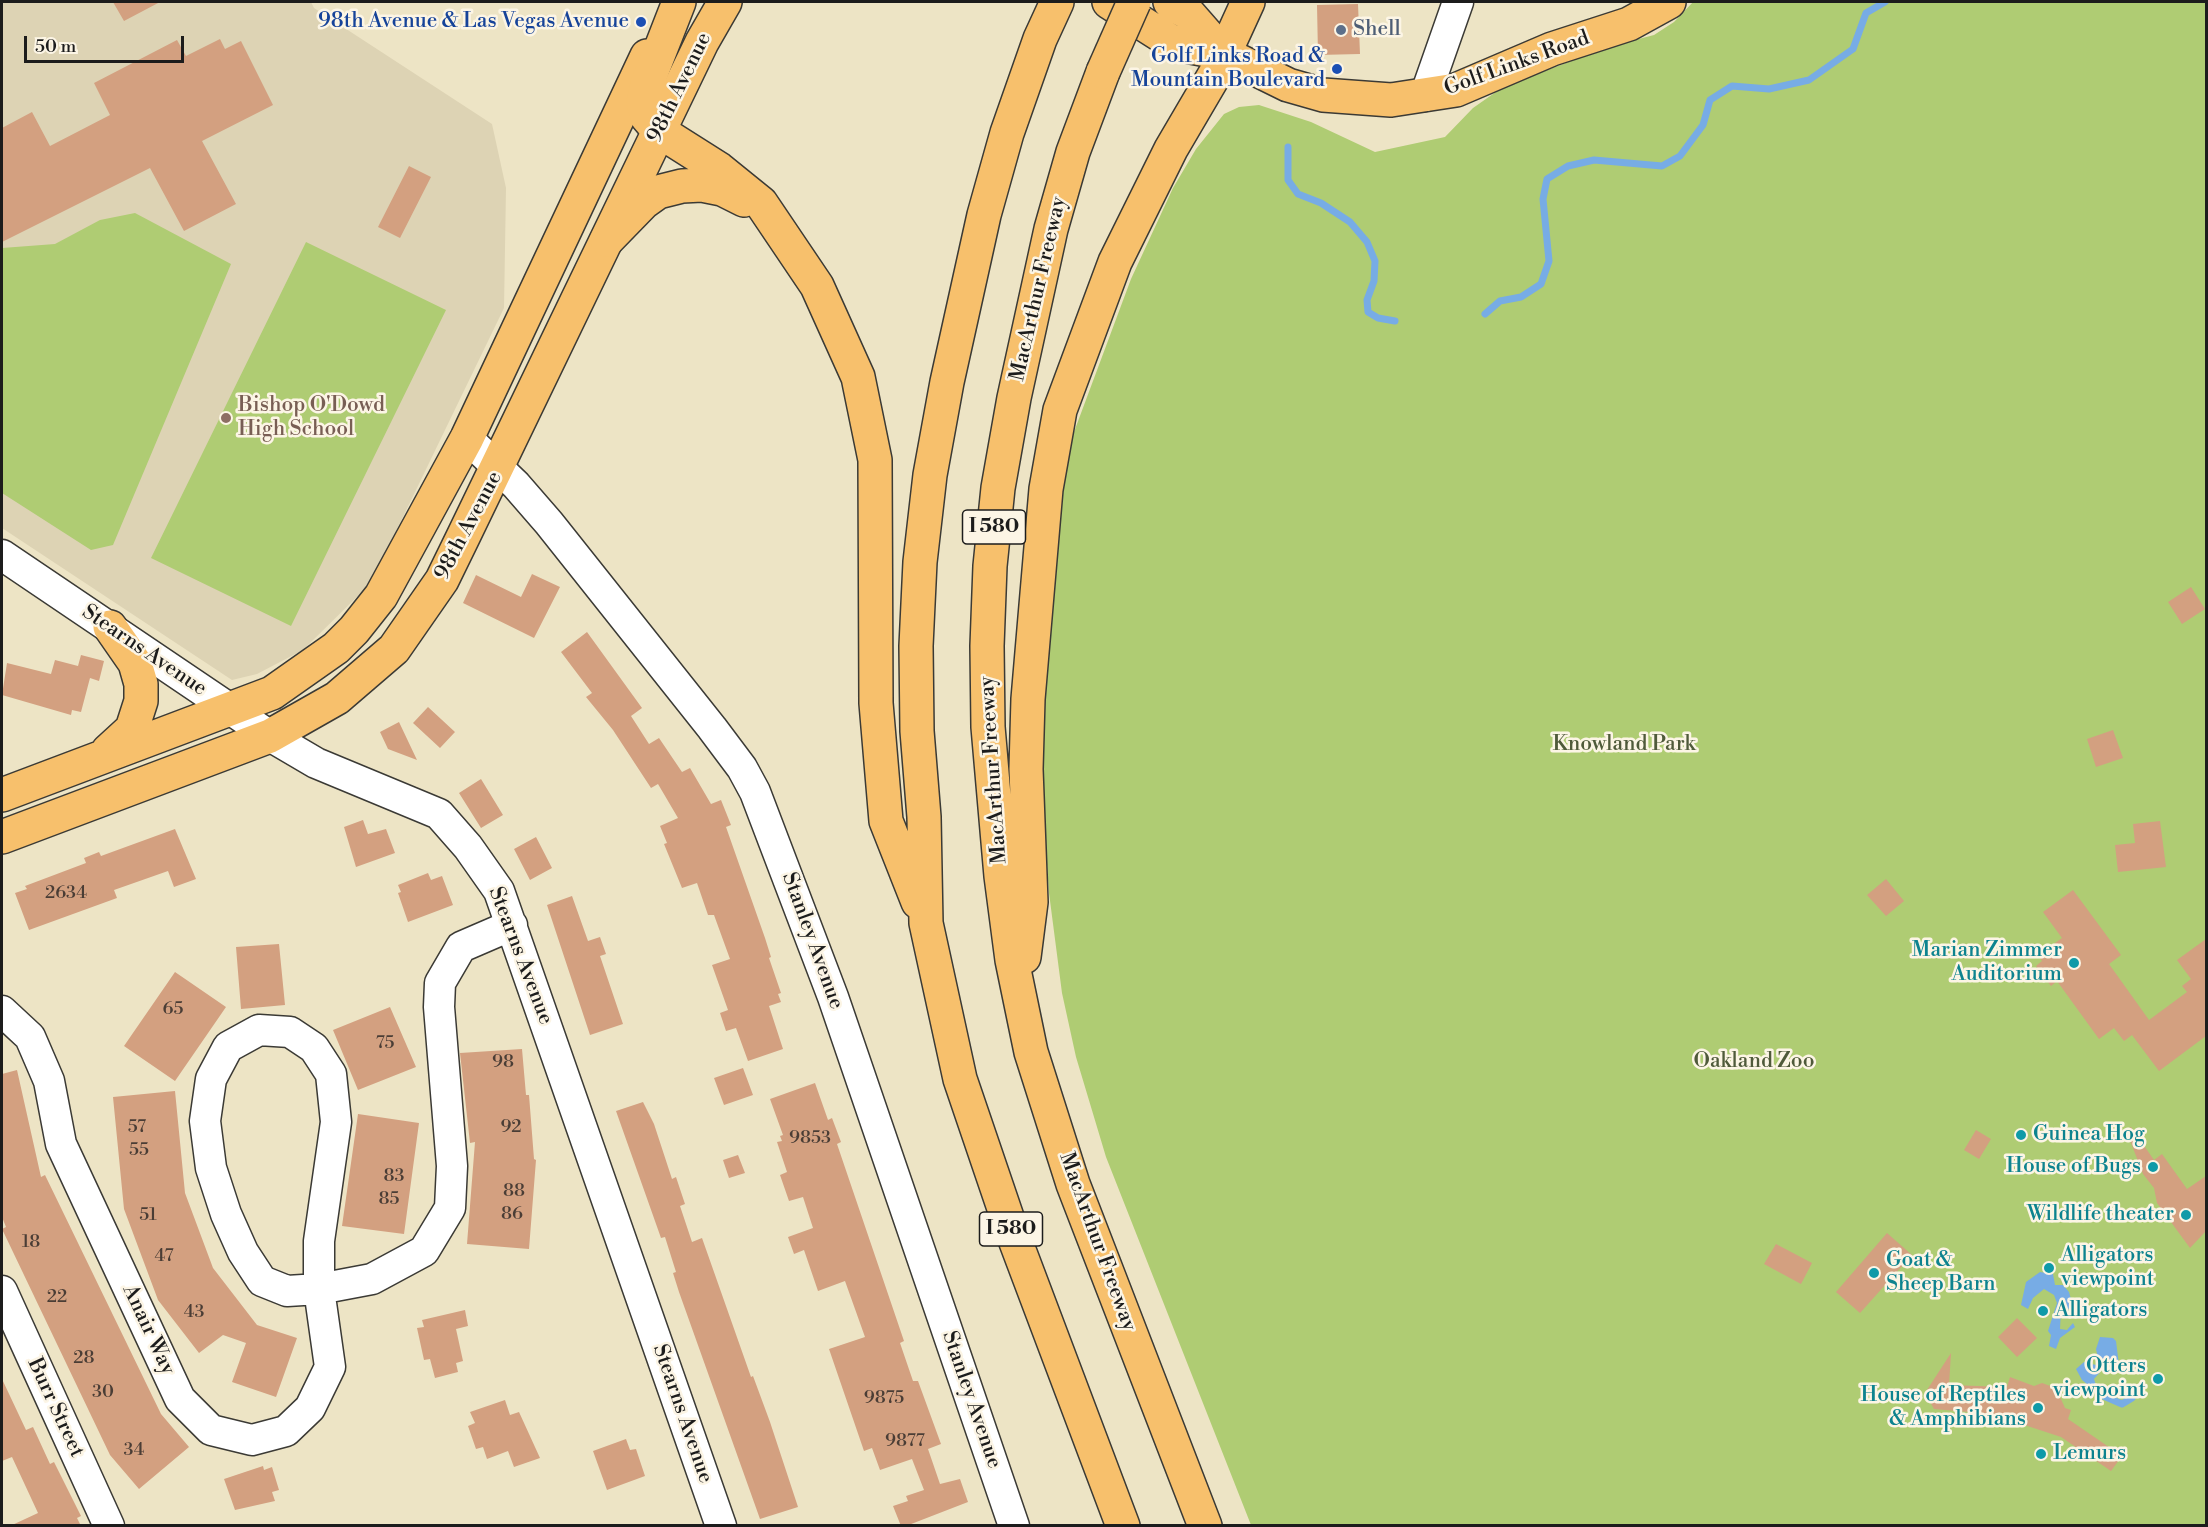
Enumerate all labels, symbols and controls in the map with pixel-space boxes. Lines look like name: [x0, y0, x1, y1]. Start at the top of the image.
place label: 98th Avenue & Las Vegas Avenue: [318, 9, 629, 35]
marker: 98th Avenue & Las Vegas Avenue: [634, 15, 648, 29]
place label: Shell: [1353, 17, 1401, 43]
marker: Shell: [1334, 23, 1348, 37]
scale bar: [27, 24, 188, 62]
street label: Golf Links Road: [1441, 26, 1593, 102]
street label: 98th Avenue: [643, 29, 717, 147]
text: 50 m: [35, 35, 76, 58]
place label: Golf Links Road & Mountain Boulevard: [1131, 44, 1325, 94]
marker: Golf Links Road & Mountain Boulevard: [1330, 62, 1344, 76]
street label: MacArthur Freeway: [1006, 194, 1072, 384]
place label: Bishop O'Dowd High School: [238, 393, 385, 443]
marker: Bishop O'Dowd High School: [219, 411, 233, 425]
street label: 98th Avenue: [430, 467, 508, 585]
road number: I 580: [962, 510, 1026, 544]
street label: Stearns Avenue: [77, 600, 211, 702]
street label: MacArthur Freeway: [975, 675, 1013, 865]
park label: Knowland Park: [1553, 732, 1695, 758]
street label: Stanley Avenue: [776, 869, 848, 1013]
house number: 2634: [45, 883, 87, 905]
street label: Stearns Avenue: [482, 884, 558, 1028]
place label: Marian Zimmer Auditorium: [1912, 938, 2062, 988]
marker: Marian Zimmer Auditorium: [2067, 956, 2081, 970]
house number: 65: [163, 999, 183, 1021]
house number: 75: [376, 1033, 394, 1055]
park label: Oakland Zoo: [1694, 1049, 1814, 1075]
house number: 98: [492, 1052, 514, 1074]
house number: 57: [128, 1117, 146, 1139]
house number: 92: [500, 1117, 522, 1139]
place label: Guinea Hog: [2033, 1122, 2145, 1148]
house number: 9853: [789, 1128, 831, 1150]
marker: Guinea Hog: [2014, 1128, 2028, 1142]
house number: 55: [129, 1140, 149, 1162]
street label: MacArthur Freeway: [1053, 1149, 1141, 1335]
place label: House of Bugs: [2006, 1154, 2141, 1180]
marker: House of Bugs: [2146, 1160, 2160, 1174]
house number: 83: [384, 1166, 404, 1188]
house number: 88: [503, 1181, 525, 1203]
house number: 85: [379, 1189, 399, 1211]
place label: Wildlife theater: [2027, 1202, 2174, 1228]
house number: 86: [501, 1204, 523, 1226]
house number: 51: [139, 1205, 157, 1227]
marker: Wildlife theater: [2179, 1208, 2193, 1222]
road number: I 580: [980, 1212, 1042, 1246]
house number: 18: [22, 1232, 40, 1254]
place label: Alligators viewpoint: [2061, 1243, 2154, 1293]
house number: 47: [154, 1246, 174, 1268]
place label: Goat & Sheep Barn: [1886, 1248, 1996, 1298]
marker: Alligators viewpoint: [2042, 1261, 2056, 1275]
marker: Goat & Sheep Barn: [1867, 1266, 1881, 1280]
street label: Anair Way: [116, 1281, 180, 1379]
house number: 22: [47, 1287, 67, 1309]
place label: Alligators: [2055, 1298, 2148, 1324]
house number: 43: [184, 1302, 204, 1324]
marker: Alligators: [2036, 1304, 2050, 1318]
street label: Stanley Avenue: [936, 1328, 1006, 1472]
street label: Stearns Avenue: [646, 1341, 718, 1487]
house number: 28: [73, 1348, 95, 1370]
street label: Burr Street: [21, 1354, 89, 1462]
place label: Otters viewpoint: [2053, 1354, 2146, 1404]
marker: Otters viewpoint: [2151, 1372, 2165, 1386]
house number: 30: [92, 1382, 114, 1404]
place label: House of Reptiles & Amphibians: [1860, 1383, 2026, 1433]
house number: 9875: [864, 1388, 904, 1410]
marker: House of Reptiles & Amphibians: [2031, 1401, 2045, 1415]
house number: 9877: [885, 1431, 925, 1453]
house number: 34: [124, 1440, 144, 1462]
place label: Lemurs: [2053, 1441, 2126, 1467]
marker: Lemurs: [2034, 1447, 2048, 1461]

